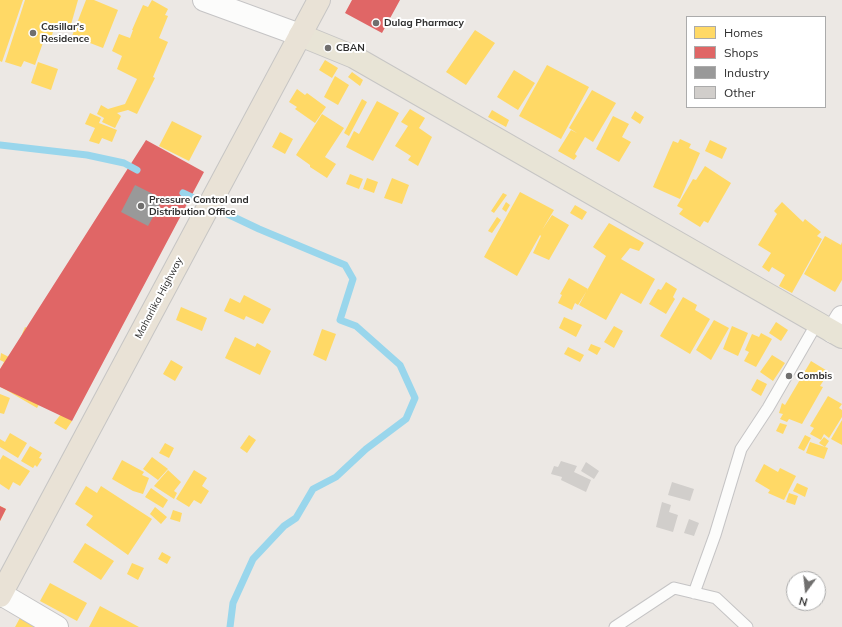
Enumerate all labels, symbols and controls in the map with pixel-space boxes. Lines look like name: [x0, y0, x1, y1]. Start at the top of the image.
legend: [686, 16, 826, 108]
place label: Dulag Pharmacy: [384, 17, 464, 29]
marker: Dulag Pharmacy: [371, 18, 381, 28]
place label: Casillar's Residence: [41, 21, 89, 44]
text: Homes: [724, 25, 763, 40]
marker: Casillar's Residence: [28, 28, 38, 38]
place label: CBAN: [336, 42, 365, 54]
marker: CBAN: [323, 43, 333, 53]
text: Shops: [724, 45, 759, 60]
text: Industry: [724, 65, 769, 80]
text: Other: [724, 85, 755, 100]
place label: Pressure Control and Distribution Office: [149, 194, 249, 218]
marker: Pressure Control and Distribution Office: [136, 201, 146, 211]
street label: Maharlika Highway: [133, 255, 185, 341]
place label: Combis: [797, 370, 832, 382]
marker: Combis: [784, 371, 794, 381]
north arrow: [786, 571, 826, 611]
text: N: [797, 594, 809, 609]

